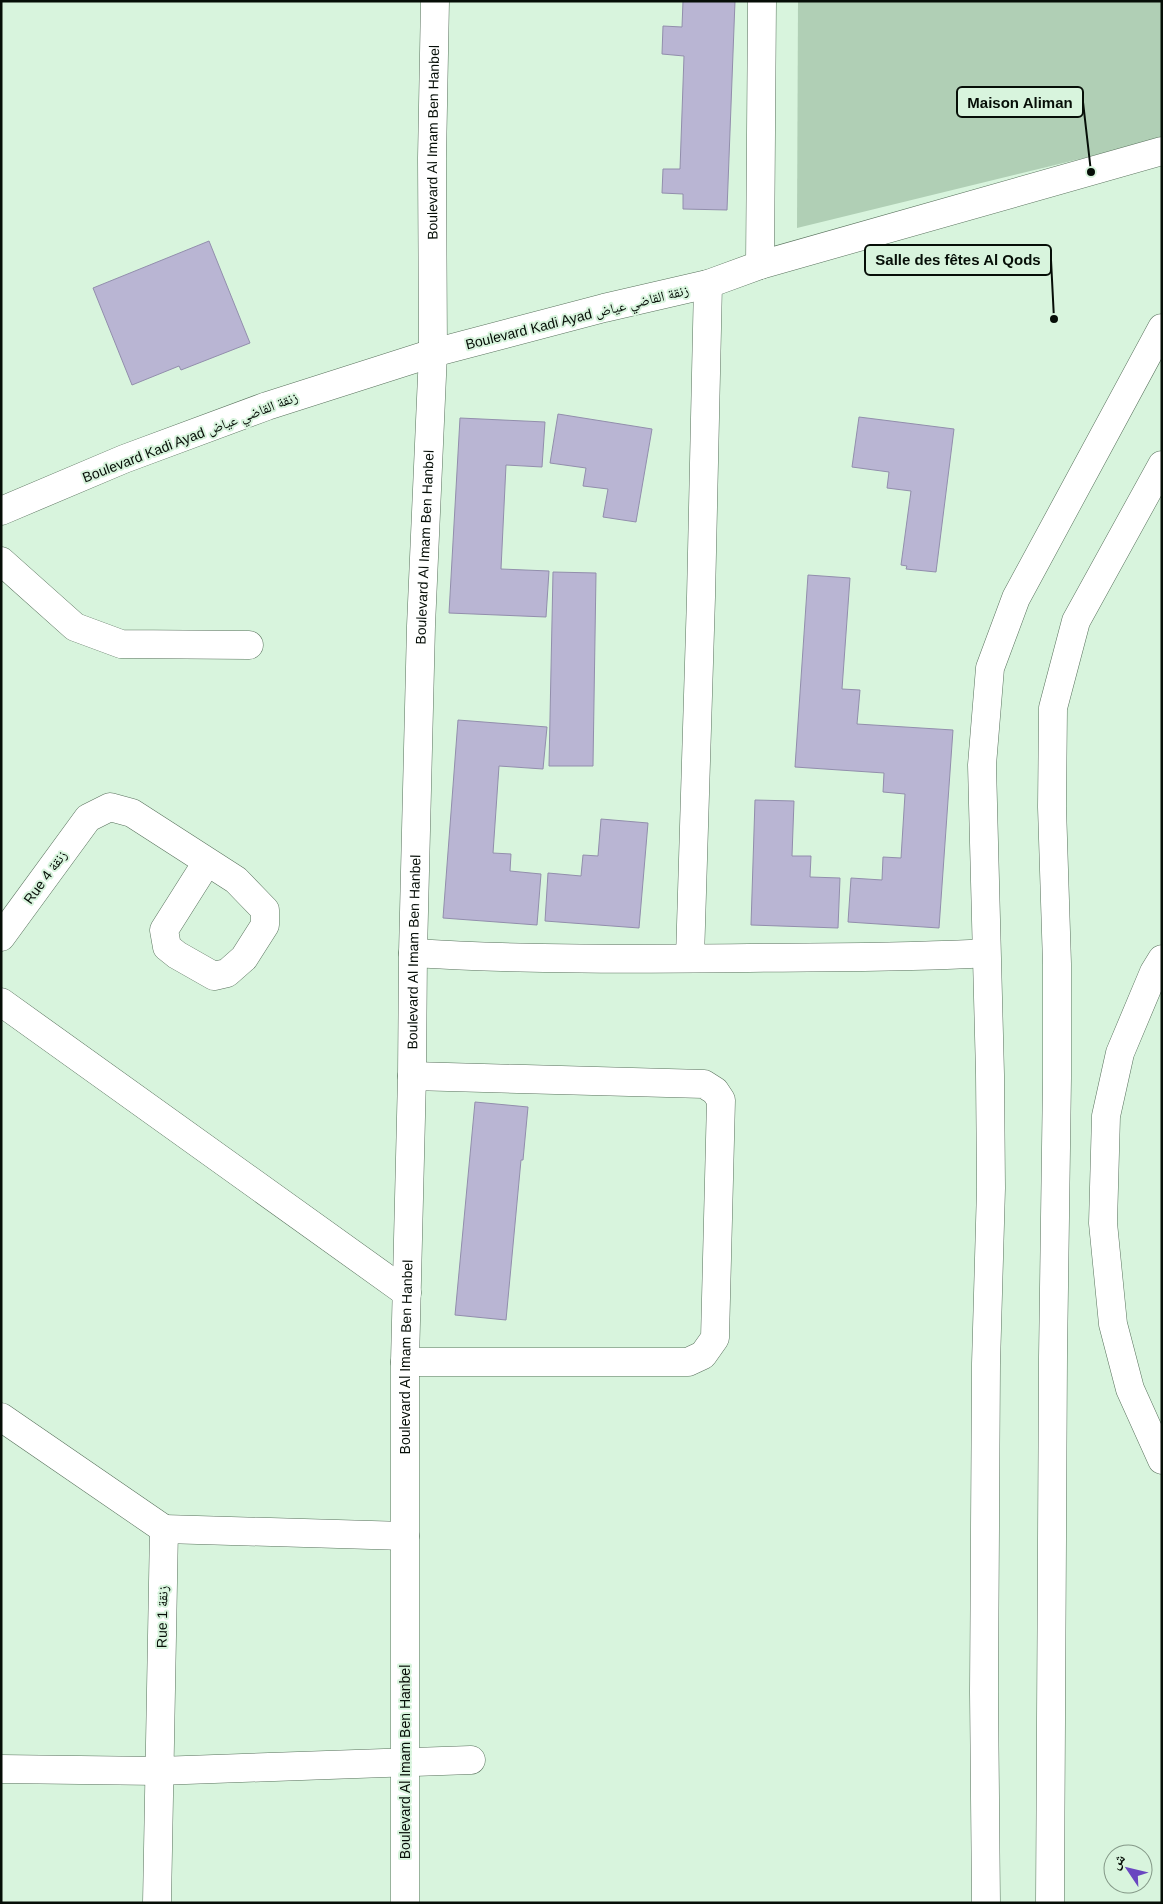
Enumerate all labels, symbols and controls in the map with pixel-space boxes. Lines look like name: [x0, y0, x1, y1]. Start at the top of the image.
street label: Boulevard Al Imam Ben Hanbel: [424, 45, 442, 240]
callout: Maison Aliman: [957, 87, 1083, 117]
text: Maison Aliman: [967, 94, 1073, 111]
callout: Salle des fêtes Al Qods: [865, 245, 1051, 275]
text: Salle des fêtes Al Qods: [875, 251, 1041, 268]
street label: Boulevard Kadi Ayad زنقة القاضي عياض: [464, 282, 691, 356]
street label: Boulevard Kadi Ayad زنقة القاضي عياض: [80, 388, 301, 489]
street label: Boulevard Al Imam Ben Hanbel: [413, 450, 437, 645]
street label: Rue 4 زنقة: [20, 847, 71, 907]
street label: Boulevard Al Imam Ben Hanbel: [404, 855, 423, 1050]
street label: Boulevard Al Imam Ben Hanbel: [397, 1259, 416, 1454]
street label: Rue 1 زنقة: [153, 1586, 172, 1648]
street label: Boulevard Al Imam Ben Hanbel: [397, 1665, 413, 1859]
north arrow: [1103, 1844, 1153, 1894]
text: ش: [1107, 1851, 1129, 1873]

